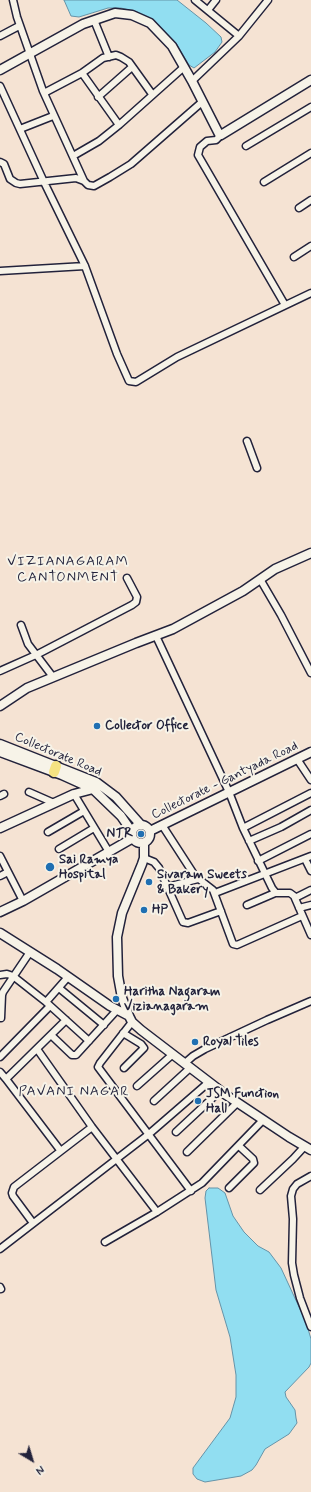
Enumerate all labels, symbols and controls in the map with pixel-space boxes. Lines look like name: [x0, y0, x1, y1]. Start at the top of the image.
district label: VIZIANAGARAM CANTONMENT: [9, 554, 127, 586]
place label: Collector Office: [105, 718, 189, 734]
marker: Collector Office: [92, 721, 102, 731]
street label: Collectorate Road: [12, 730, 104, 780]
street label: Collectorate - Gantyada Road: [149, 739, 301, 823]
place label: NTR: [107, 826, 133, 842]
marker: NTR: [136, 829, 146, 839]
place label: Sai Ramya Hospital: [59, 852, 118, 883]
marker: Sai Ramya Hospital: [44, 861, 56, 873]
place label: Sivaram Sweets & Bakery: [157, 867, 247, 898]
marker: Sivaram Sweets & Bakery: [144, 877, 154, 887]
place label: HP: [152, 902, 168, 918]
marker: HP: [139, 905, 149, 915]
place label: Haritha Nagaram Vizianagaram: [124, 984, 220, 1015]
marker: Haritha Nagaram Vizianagaram: [111, 994, 121, 1004]
place label: Royal Tiles: [203, 1034, 259, 1050]
marker: Royal Tiles: [190, 1037, 200, 1047]
district label: PAVANI NAGAR: [20, 1084, 128, 1100]
place label: JSM Function Hall: [206, 1086, 279, 1117]
marker: JSM Function Hall: [193, 1096, 203, 1106]
north arrow: [12, 1440, 52, 1480]
text: N: [32, 1462, 47, 1477]

